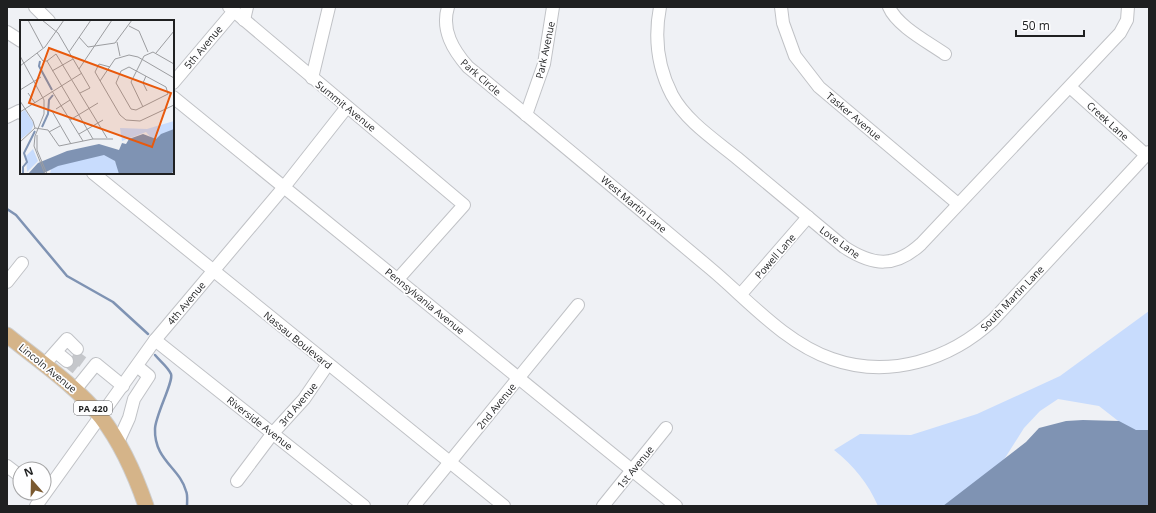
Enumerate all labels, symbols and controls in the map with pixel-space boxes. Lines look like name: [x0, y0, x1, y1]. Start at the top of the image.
scale bar: [1016, 12, 1084, 38]
text: 50 m: [1022, 17, 1050, 34]
inset map: [20, 20, 174, 174]
street label: Park Avenue: [532, 20, 558, 80]
street label: 5th Avenue: [181, 22, 226, 72]
street label: Park Circle: [458, 56, 505, 99]
street label: Summit Avenue: [313, 77, 379, 135]
street label: Tasker Avenue: [823, 89, 885, 144]
street label: Creek Lane: [1084, 98, 1132, 144]
street label: West Martin Lane: [598, 172, 670, 236]
street label: Love Lane: [817, 223, 863, 262]
street label: Powell Lane: [751, 230, 799, 282]
street label: South Martin Lane: [977, 262, 1047, 334]
street label: Pennsylvania Avenue: [382, 265, 468, 338]
street label: 4th Avenue: [164, 278, 209, 328]
street label: Nassau Boulevard: [261, 308, 335, 372]
street label: Lincoln Avenue: [16, 340, 80, 396]
street label: 3rd Avenue: [275, 379, 321, 429]
street label: 2nd Avenue: [473, 380, 519, 432]
street label: Riverside Avenue: [224, 393, 296, 453]
road number: PA 420: [74, 401, 112, 415]
street label: 1st Avenue: [613, 442, 657, 491]
north arrow: [12, 461, 52, 501]
text: N: [22, 463, 35, 480]

